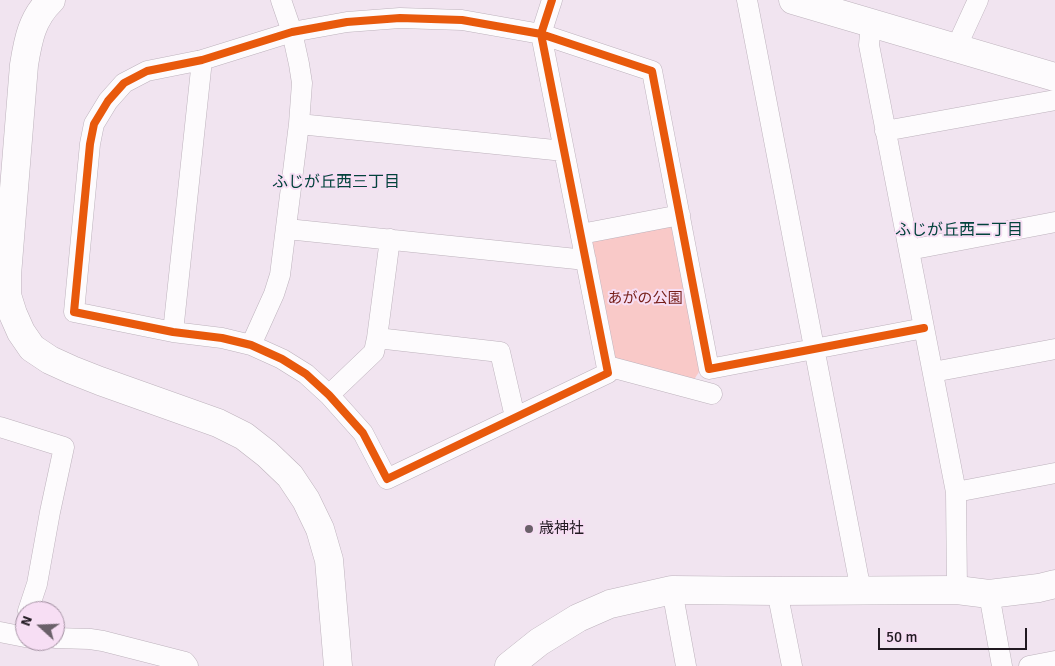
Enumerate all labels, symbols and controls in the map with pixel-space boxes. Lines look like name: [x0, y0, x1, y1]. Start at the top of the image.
district label: ふじが丘西三丁目: [272, 173, 400, 193]
district label: ふじが丘西二丁目: [895, 221, 1023, 241]
park label: あがの公園: [608, 290, 682, 308]
place label: 歳神社: [539, 520, 584, 538]
marker: 歳神社: [523, 523, 535, 535]
north arrow: [15, 601, 65, 651]
text: N: [17, 614, 36, 629]
scale bar: [880, 618, 1029, 650]
text: 50 m: [886, 628, 917, 646]

